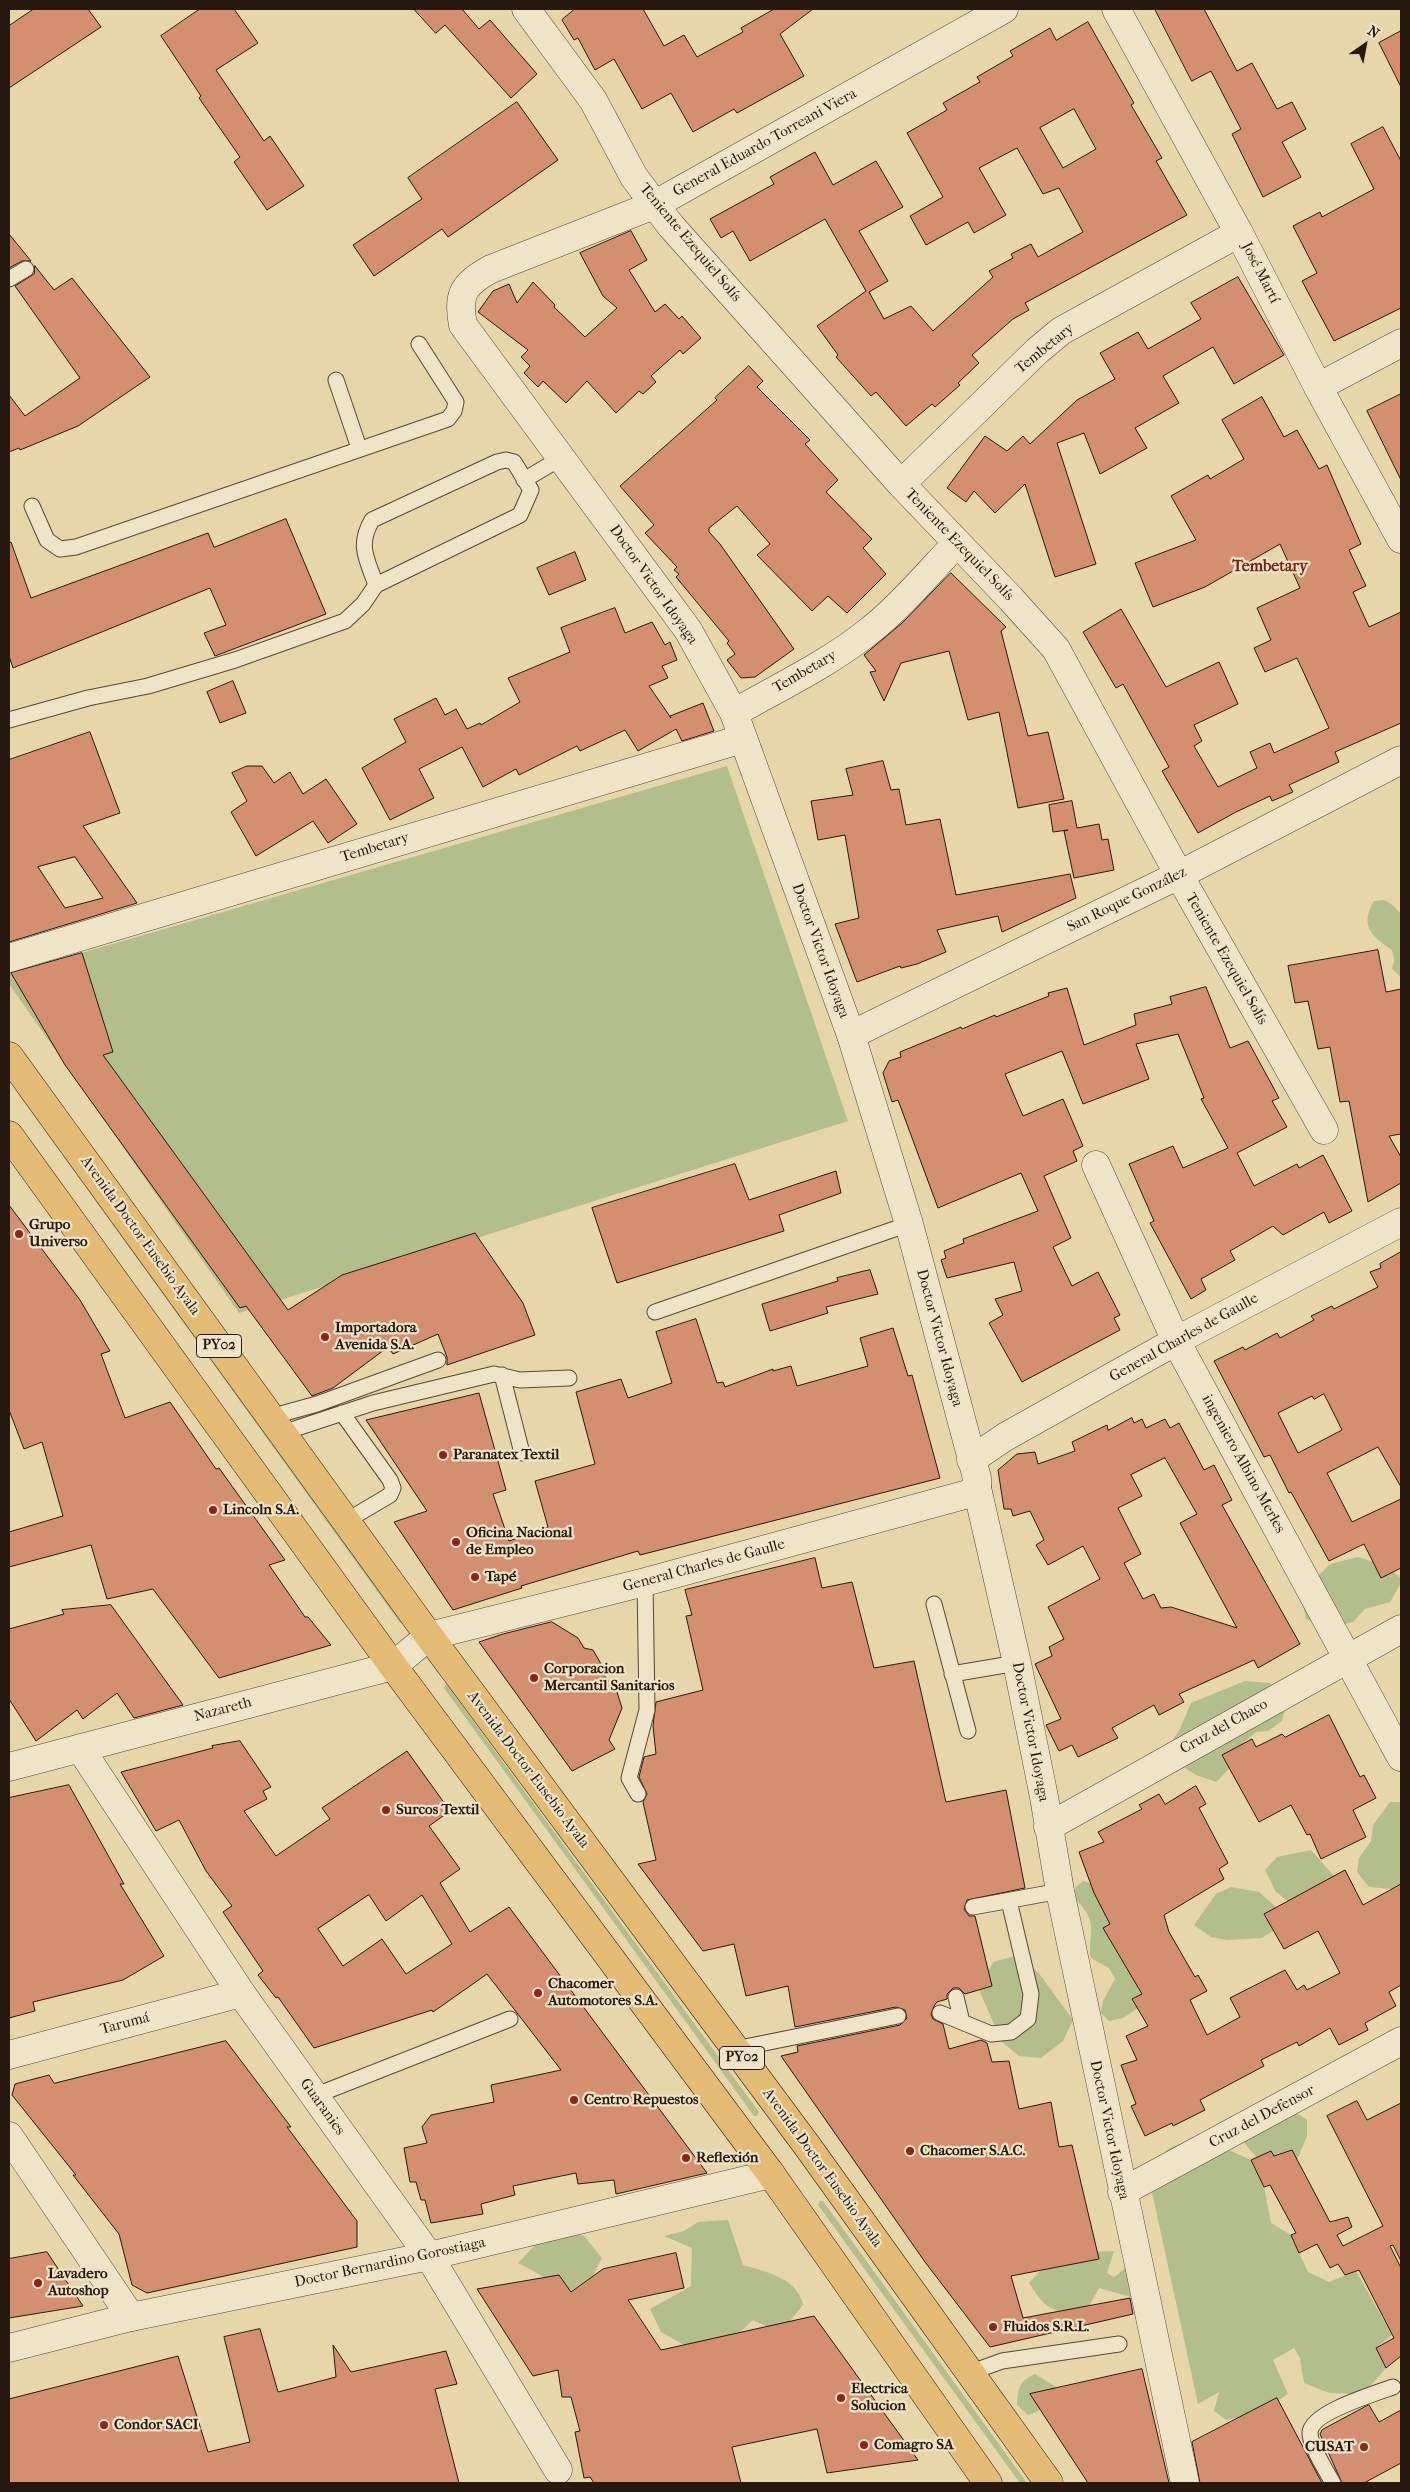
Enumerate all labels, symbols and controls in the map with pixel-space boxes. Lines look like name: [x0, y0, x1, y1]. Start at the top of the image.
north arrow: [1340, 20, 1390, 70]
text: N: [1364, 22, 1383, 42]
street label: General Eduardo Torreani Viera: [670, 85, 860, 201]
street label: Teniente Ezequiel Solís: [635, 180, 745, 306]
street label: José Martí: [1237, 240, 1283, 306]
street label: Tembetary: [1012, 320, 1078, 378]
street label: Teniente Ezequiel Solís: [901, 485, 1017, 605]
street label: Doctor Victor Idoyaga: [605, 522, 701, 648]
district label: Tembetary: [1232, 557, 1308, 577]
street label: Tembetary: [770, 647, 840, 697]
street label: Tembetary: [339, 829, 411, 867]
street label: San Roque González: [1065, 863, 1189, 937]
street label: Doctor Victor Idoyaga: [787, 881, 853, 1021]
street label: Teniente Ezequiel Solís: [1181, 890, 1271, 1028]
street label: Avenida Doctor Eusebio Ayala: [76, 1153, 204, 1319]
place label: Grupo Universo: [29, 1216, 88, 1251]
marker: Grupo Universo: [13, 1228, 25, 1240]
street label: Doctor Victor Idoyaga: [912, 1267, 966, 1409]
street label: General Charles de Gaulle: [1107, 1290, 1261, 1386]
place label: Importadora Avenida S.A.: [335, 1319, 417, 1354]
marker: Importadora Avenida S.A.: [319, 1331, 331, 1343]
road number: PY02: [196, 1334, 242, 1358]
street label: ingeniero Albino Merles: [1197, 1392, 1289, 1536]
place label: Paranatex Textil: [453, 1446, 559, 1464]
marker: Paranatex Textil: [437, 1449, 449, 1461]
place label: Lincoln S.A.: [223, 1501, 299, 1519]
marker: Lincoln S.A.: [207, 1504, 219, 1516]
place label: Oficina Nacional de Empleo: [466, 1524, 572, 1559]
marker: Oficina Nacional de Empleo: [450, 1536, 462, 1548]
street label: General Charles de Gaulle: [621, 1536, 787, 1596]
place label: Tapé: [485, 1568, 516, 1586]
marker: Tapé: [469, 1571, 481, 1583]
place label: Corporacion Mercantil Sanitarios: [544, 1660, 674, 1695]
street label: Doctor Victor Idoyaga: [1008, 1661, 1052, 1803]
marker: Corporacion Mercantil Sanitarios: [528, 1672, 540, 1684]
street label: Avenida Doctor Eusebio Ayala: [463, 1688, 593, 1852]
street label: Nazareth: [192, 1694, 254, 1726]
street label: Cruz del Chaco: [1177, 1696, 1271, 1758]
place label: Surcos Textil: [396, 1801, 479, 1819]
marker: Surcos Textil: [380, 1804, 392, 1816]
place label: Chacomer Automotores S.A.: [548, 1975, 658, 2010]
marker: Chacomer Automotores S.A.: [532, 1987, 544, 1999]
street label: Tarumá: [98, 2009, 152, 2039]
road number: PY02: [720, 2046, 764, 2070]
street label: Doctor Victor Idoyaga: [1085, 2059, 1133, 2201]
street label: Guaranies: [296, 2075, 348, 2139]
street label: Cruz del Defensor: [1206, 2082, 1318, 2152]
street label: Avenida Doctor Eusebio Ayala: [758, 2085, 886, 2251]
place label: Centro Repuestos: [584, 2091, 699, 2109]
marker: Centro Repuestos: [568, 2094, 580, 2106]
place label: Chacomer S.A.C.: [920, 2142, 1025, 2160]
marker: Chacomer S.A.C.: [904, 2145, 916, 2157]
place label: Reflexión: [696, 2149, 758, 2167]
marker: Reflexión: [680, 2152, 692, 2164]
street label: Doctor Bernardino Gorostiaga: [293, 2234, 487, 2292]
place label: Lavadero Autoshop: [48, 2265, 109, 2300]
marker: Lavadero Autoshop: [32, 2277, 44, 2289]
place label: Fluidos S.R.L.: [1003, 2318, 1089, 2336]
marker: Fluidos S.R.L.: [987, 2321, 999, 2333]
place label: Electrica Solucion: [851, 2380, 908, 2415]
marker: Electrica Solucion: [835, 2392, 847, 2404]
place label: Condor SACI: [114, 2416, 199, 2434]
marker: Condor SACI: [98, 2419, 110, 2431]
place label: Comagro SA: [874, 2436, 954, 2454]
place label: CUSAT: [1305, 2438, 1354, 2456]
marker: Comagro SA: [858, 2439, 870, 2451]
marker: CUSAT: [1358, 2441, 1370, 2453]

